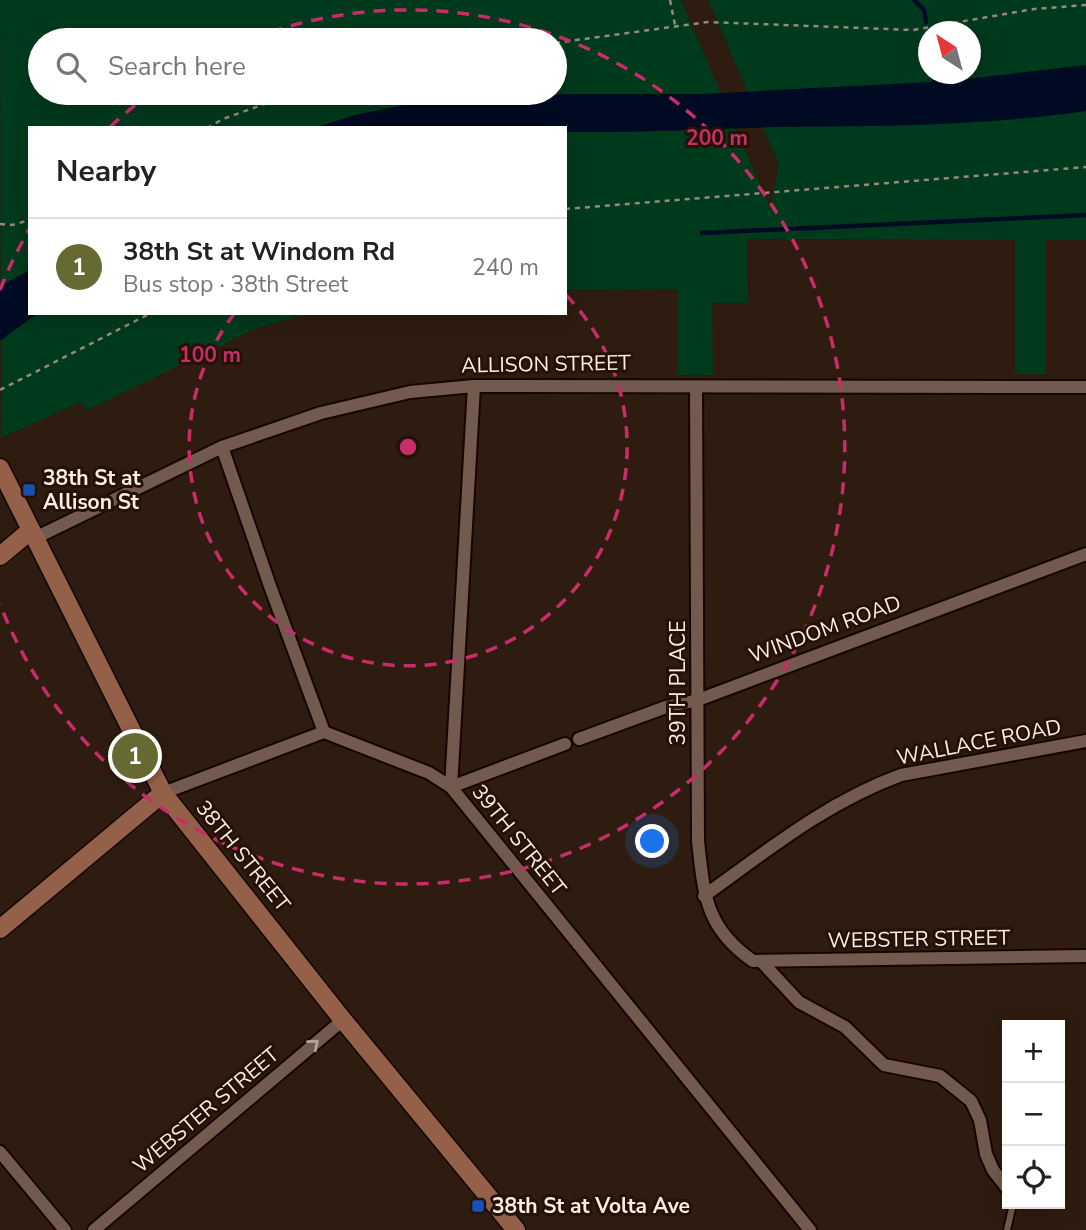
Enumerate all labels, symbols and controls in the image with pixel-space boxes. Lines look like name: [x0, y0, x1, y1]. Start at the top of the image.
north arrow: [918, 21, 981, 84]
search box: [28, 28, 567, 105]
icon: search: [52, 48, 90, 86]
text: Search here: [108, 49, 246, 84]
text: 200 m: [686, 124, 748, 152]
text: Nearby: [56, 151, 156, 192]
text: 38th St at Windom Rd: [123, 234, 395, 269]
text: 1: [72, 252, 86, 283]
text: 240 m: [472, 252, 539, 283]
text: Bus stop · 38th Street: [123, 269, 348, 300]
text: 100 m: [179, 341, 241, 369]
street label: ALLISON STREET: [461, 349, 631, 379]
centre of rings: [396, 435, 420, 459]
place label: 38th St at Allison St: [43, 464, 142, 516]
marker: 38th St at Allison St: [21, 482, 37, 498]
street label: WINDOM ROAD: [745, 589, 905, 669]
street label: 39TH PLACE: [664, 621, 692, 745]
street label: WALLACE ROAD: [894, 712, 1064, 772]
pin: 1: [112, 730, 158, 782]
street label: 39TH STREET: [466, 779, 573, 902]
street label: 38TH STREET: [190, 795, 297, 918]
your location: [635, 824, 669, 858]
street label: WEBSTER STREET: [827, 923, 1011, 955]
map controls: [1002, 1020, 1065, 1209]
button: +: [1002, 1020, 1065, 1083]
street label: WEBSTER STREET: [127, 1040, 285, 1179]
one-way arrow: [306, 1040, 319, 1052]
button: −: [1002, 1083, 1065, 1146]
button: locate: [1002, 1146, 1065, 1209]
place label: 38th St at Volta Ave: [492, 1192, 690, 1220]
marker: 38th St at Volta Ave: [470, 1198, 486, 1214]

